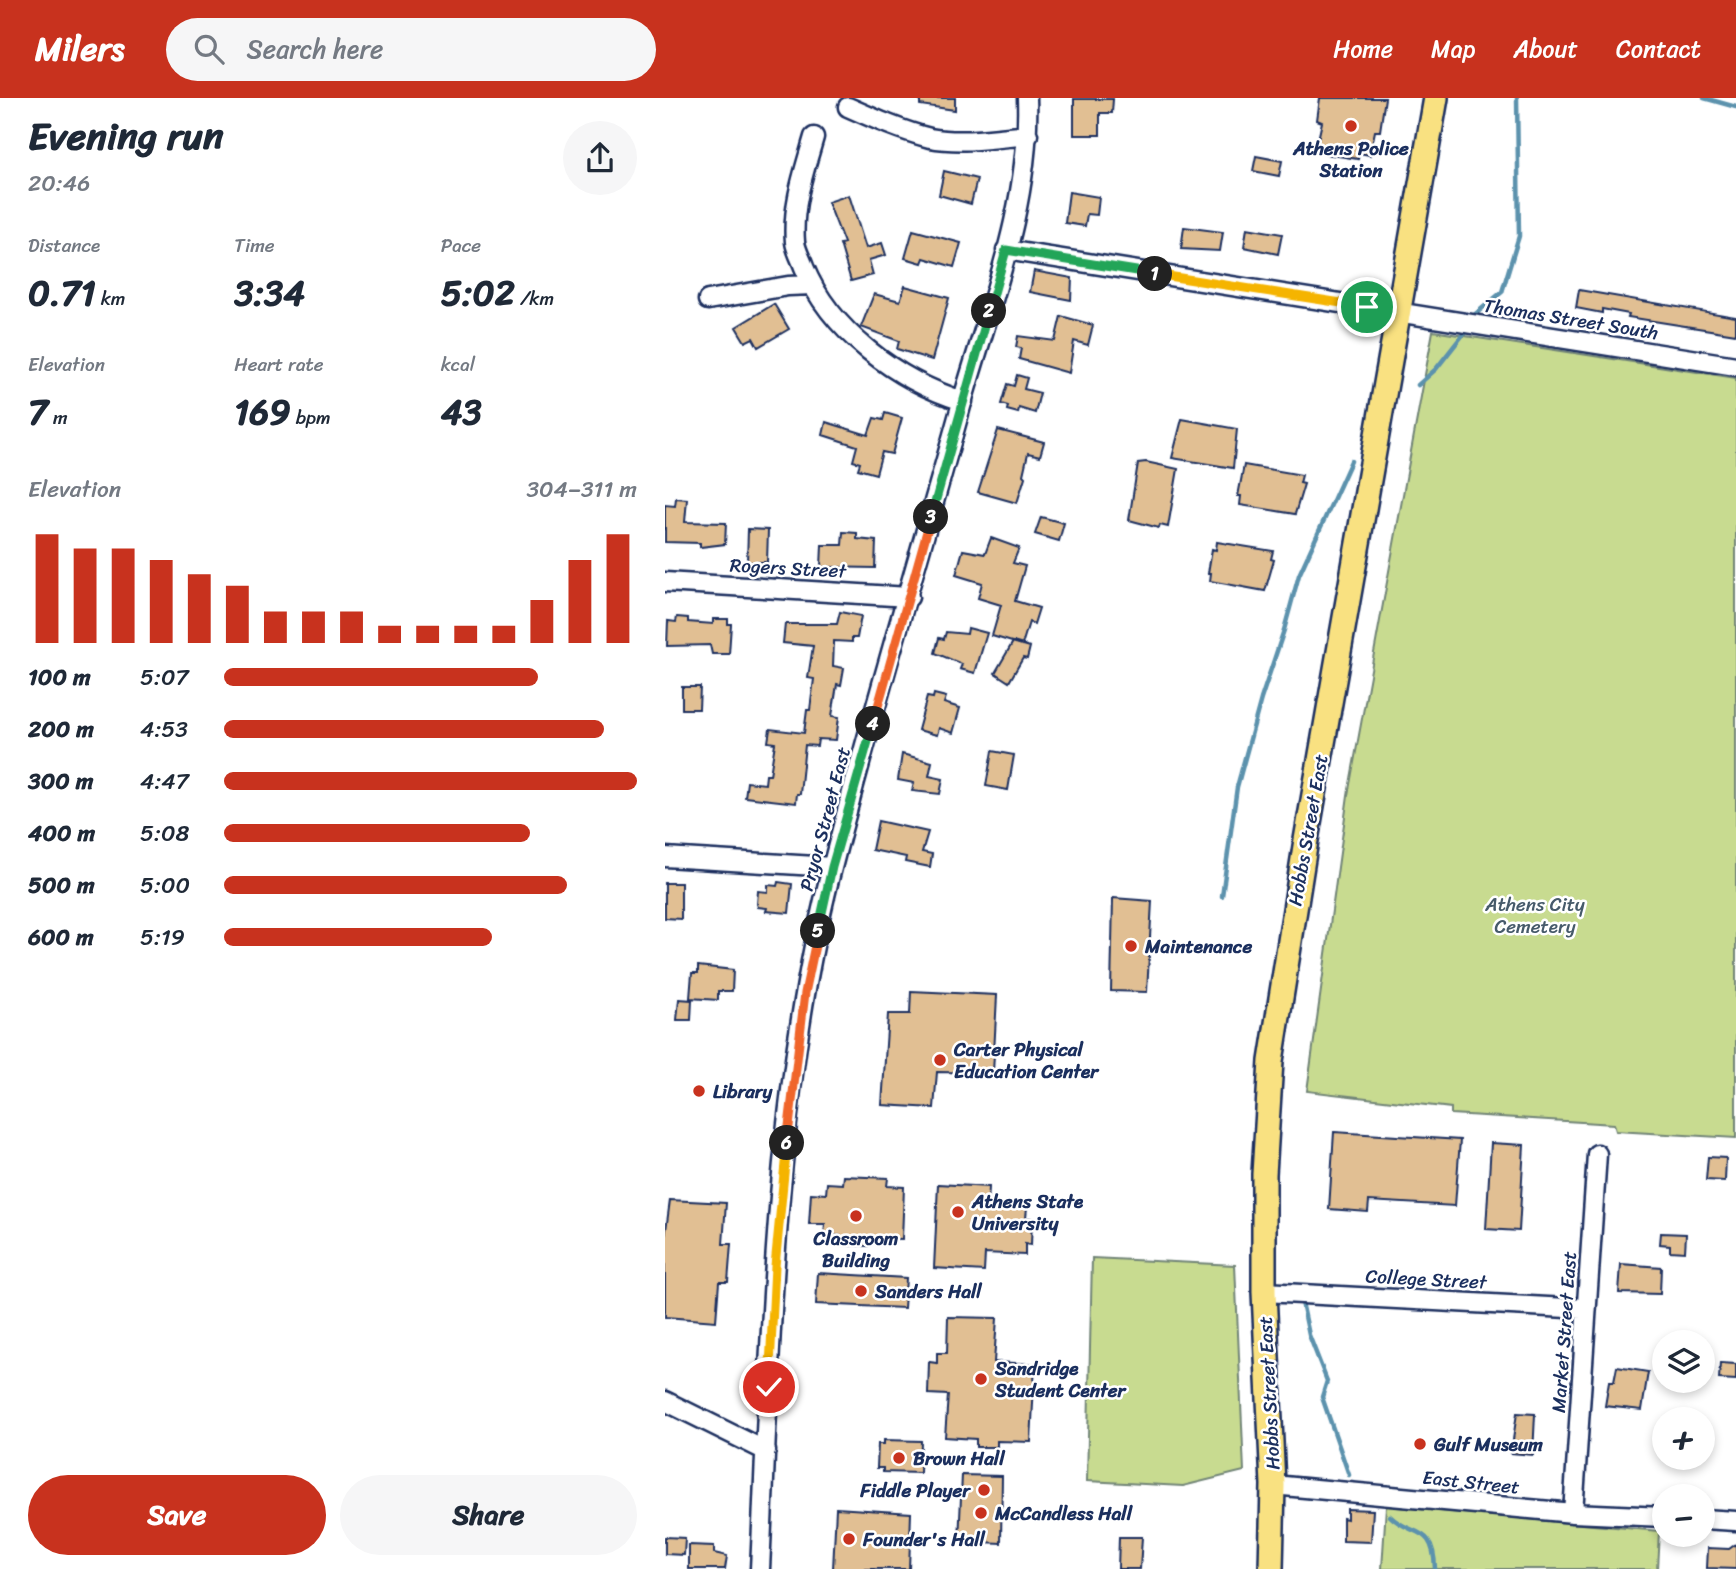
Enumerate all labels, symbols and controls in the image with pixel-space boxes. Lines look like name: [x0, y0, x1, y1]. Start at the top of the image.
search box: [166, 18, 656, 81]
text: Milers: [35, 20, 124, 78]
text: Search here: [246, 26, 383, 72]
text: Home: [1333, 28, 1393, 70]
text: Map: [1431, 28, 1475, 70]
text: About: [1513, 28, 1578, 70]
text: Contact: [1616, 28, 1701, 70]
icon: search: [190, 30, 228, 68]
text: Evening run: [28, 103, 224, 170]
marker: Athens Police Station: [1343, 118, 1359, 134]
button: share: [563, 121, 637, 195]
place label: Athens Police Station: [1292, 132, 1409, 187]
text: 20:46: [28, 163, 90, 204]
text: Distance: [28, 229, 100, 262]
text: Time: [234, 229, 275, 262]
text: Pace: [441, 229, 481, 262]
pin: 1: [1137, 256, 1173, 292]
text: 1: [1150, 257, 1159, 290]
text: 0.71: [28, 262, 96, 324]
text: 3:34: [234, 262, 305, 324]
text: 5:02: [441, 262, 515, 324]
pin: [1337, 277, 1397, 337]
text: km: [96, 282, 125, 315]
text: /km: [515, 282, 554, 315]
icon: arrive: [1348, 288, 1386, 326]
street label: Thomas Street South: [1481, 289, 1661, 349]
pin: 2: [971, 294, 1007, 328]
text: 2: [983, 294, 994, 327]
text: Elevation: [28, 348, 105, 381]
text: Heart rate: [234, 348, 324, 381]
text: kcal: [441, 348, 475, 381]
text: 7: [28, 381, 48, 443]
text: 169: [234, 381, 291, 443]
text: 43: [441, 381, 482, 443]
text: m: [48, 401, 68, 434]
text: bpm: [291, 401, 331, 434]
text: Elevation: [28, 469, 121, 510]
text: 304–311 m: [526, 469, 637, 510]
pin: 3: [913, 500, 949, 534]
text: 3: [925, 500, 936, 533]
street label: Rogers Street: [729, 548, 848, 588]
text: 100 m: [28, 657, 91, 698]
text: 5:07: [140, 657, 189, 698]
pin: 4: [855, 706, 891, 742]
text: 4: [867, 707, 878, 740]
text: 200 m: [28, 709, 94, 750]
text: 4:53: [140, 709, 188, 750]
street label: Pryor Street East: [790, 743, 860, 895]
street label: Hobbs Street East: [1278, 751, 1338, 909]
text: 300 m: [28, 761, 93, 802]
text: 4:47: [140, 761, 189, 802]
text: 400 m: [28, 813, 95, 854]
text: 5:08: [140, 813, 189, 854]
text: 500 m: [28, 865, 95, 906]
text: 5:00: [140, 865, 190, 906]
park label: Athens City Cemetery: [1484, 888, 1585, 943]
pin: 5: [801, 914, 835, 948]
text: 5: [812, 914, 823, 947]
text: 600 m: [28, 917, 94, 958]
text: 5:19: [140, 917, 185, 958]
place label: Maintenance: [1144, 930, 1253, 963]
marker: Maintenance: [1123, 938, 1139, 954]
place label: Carter Physical Education Center: [953, 1033, 1100, 1088]
marker: Carter Physical Education Center: [932, 1052, 948, 1068]
place label: Library: [713, 1075, 774, 1108]
marker: Library: [691, 1083, 707, 1099]
pin: 6: [769, 1126, 805, 1160]
text: 6: [781, 1126, 792, 1159]
place label: Athens State University: [971, 1185, 1084, 1240]
marker: Athens State University: [950, 1204, 966, 1220]
marker: Classroom Building: [848, 1208, 864, 1224]
place label: Classroom Building: [813, 1222, 899, 1277]
street label: Market Street East: [1542, 1250, 1586, 1414]
street label: College Street: [1365, 1259, 1489, 1299]
place label: Sanders Hall: [874, 1275, 982, 1308]
marker: Sanders Hall: [853, 1283, 869, 1299]
street label: Hobbs Street East: [1249, 1315, 1289, 1471]
map controls: [1652, 1330, 1715, 1547]
button: layers: [1652, 1330, 1715, 1393]
place label: Sandridge Student Center: [994, 1352, 1127, 1407]
pin: [739, 1357, 799, 1417]
icon: check: [750, 1368, 788, 1406]
marker: Sandridge Student Center: [973, 1371, 989, 1387]
button: +: [1652, 1407, 1715, 1470]
place label: Gulf Museum: [1433, 1428, 1543, 1461]
marker: Gulf Museum: [1412, 1436, 1428, 1452]
place label: Brown Hall: [913, 1442, 1006, 1475]
marker: Brown Hall: [891, 1450, 907, 1466]
street label: East Street: [1421, 1461, 1521, 1503]
place label: Fiddle Player: [859, 1474, 971, 1507]
button: Save: [28, 1475, 326, 1555]
button: Share: [340, 1475, 637, 1555]
marker: Fiddle Player: [976, 1482, 992, 1498]
button: −: [1652, 1484, 1715, 1547]
place label: McCandless Hall: [994, 1497, 1134, 1530]
marker: McCandless Hall: [973, 1505, 989, 1521]
place label: Founder's Hall: [862, 1523, 986, 1556]
marker: Founder's Hall: [841, 1531, 857, 1547]

